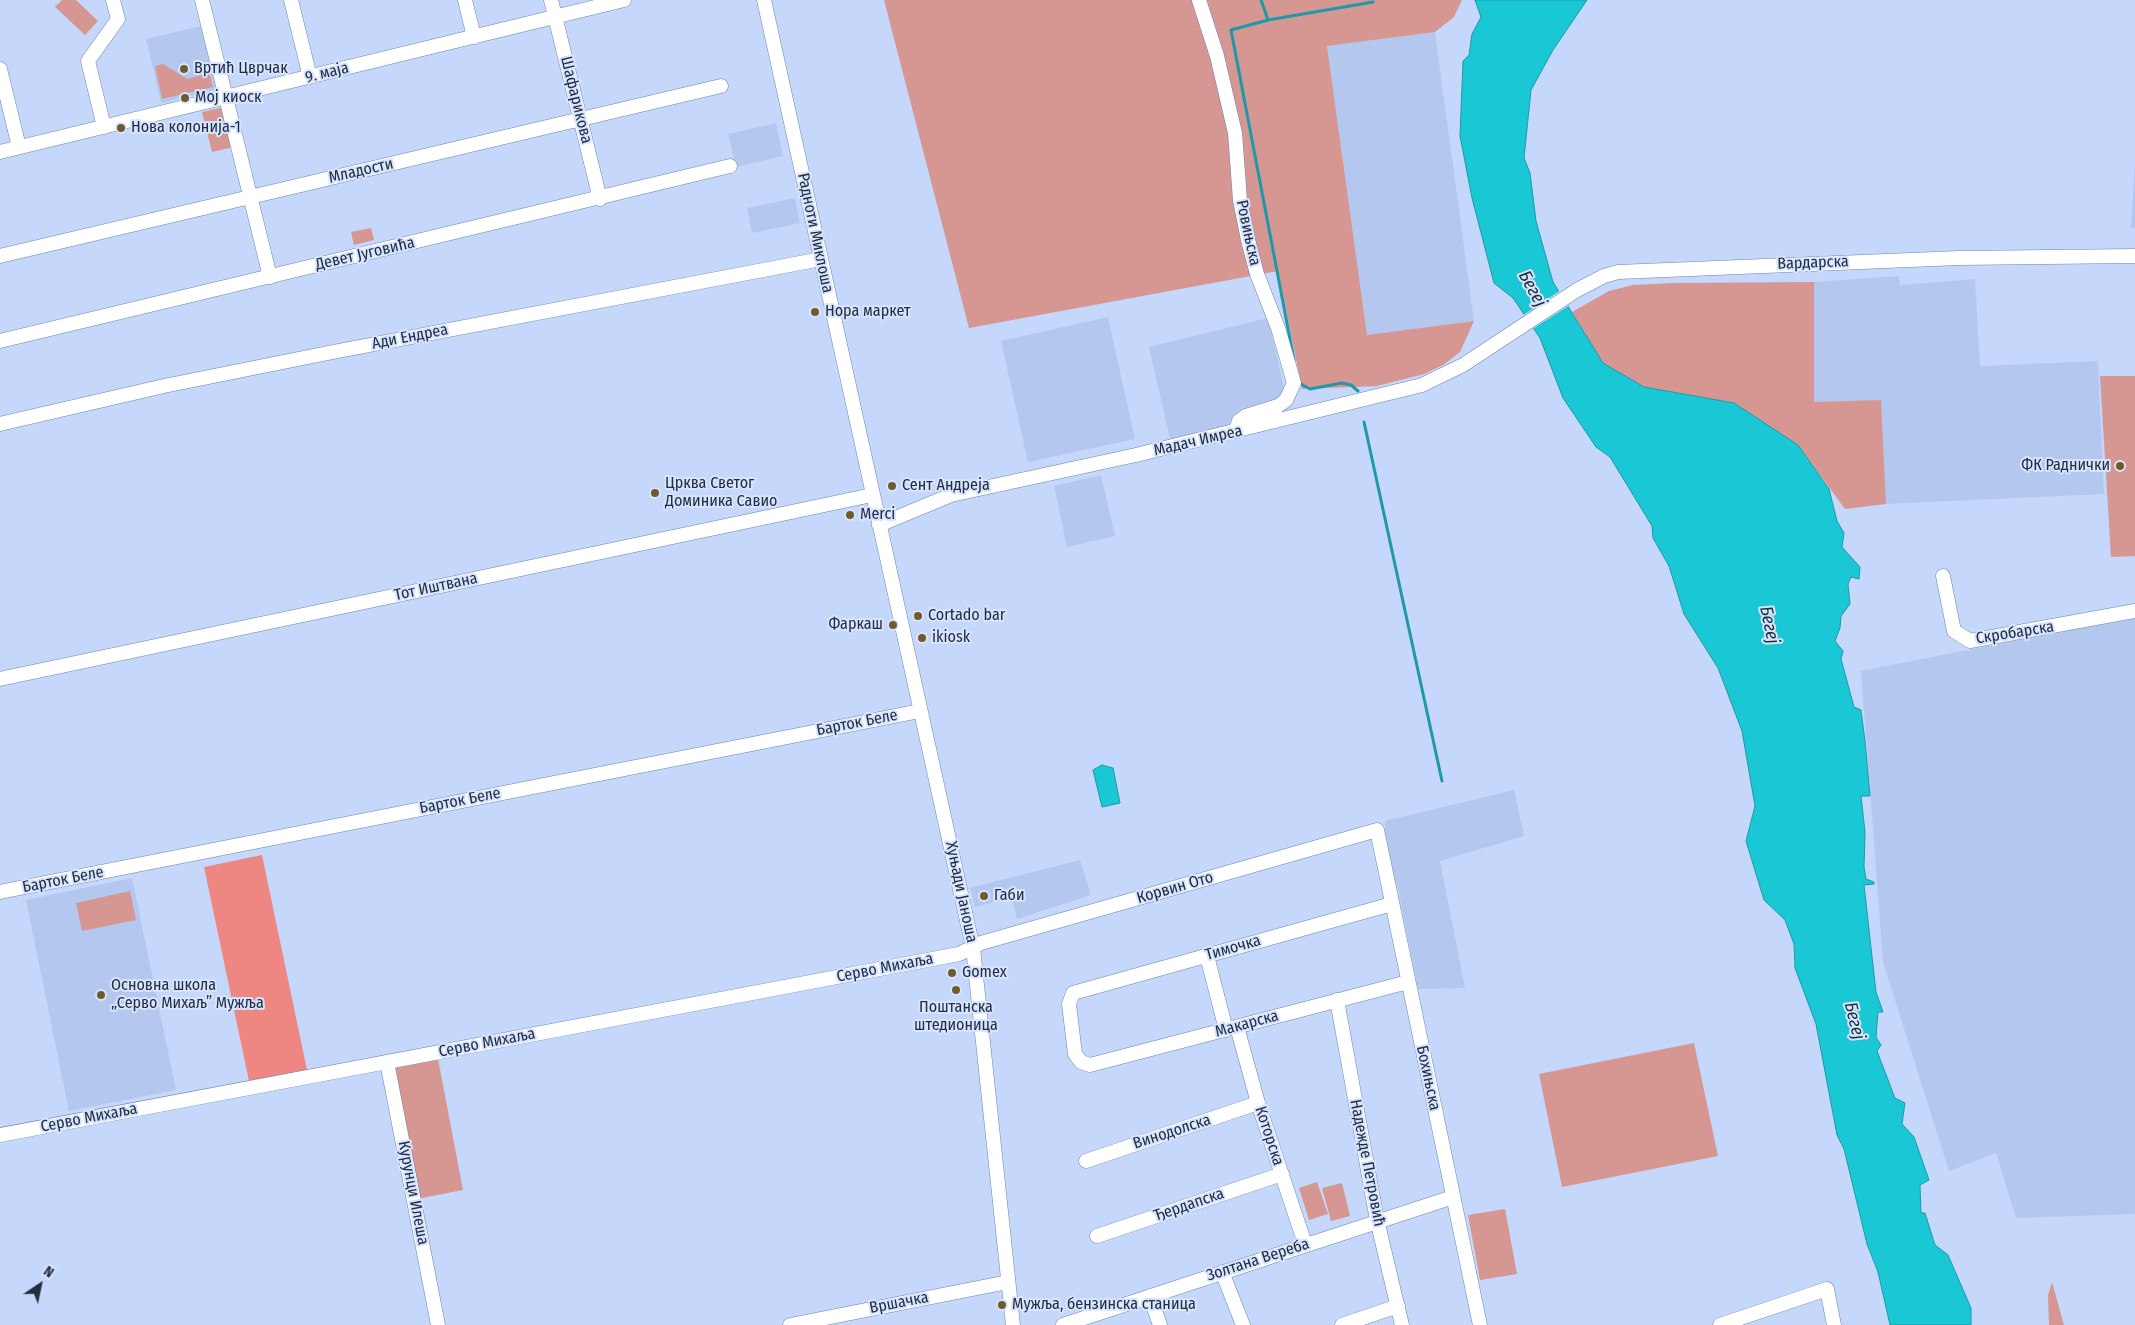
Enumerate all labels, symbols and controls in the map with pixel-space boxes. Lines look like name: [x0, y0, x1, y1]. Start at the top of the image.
street label: Шафарикова: [556, 54, 596, 146]
street label: 9. маја: [303, 58, 351, 88]
place label: Вртић Цврчак: [194, 59, 288, 79]
marker: Вртић Цврчак: [178, 63, 190, 75]
place label: Мој киоск: [195, 88, 261, 108]
marker: Мој киоск: [179, 92, 191, 104]
place label: Нова колонија-1: [131, 118, 241, 138]
marker: Нова колонија-1: [115, 122, 127, 134]
street label: Младости: [327, 154, 395, 188]
street label: Радноти Миклоша: [793, 171, 837, 295]
street label: Ровињска: [1232, 198, 1264, 268]
street label: Девет Југовића: [313, 233, 417, 275]
street label: Вардарска: [1777, 252, 1849, 274]
water label: Бегеј: [1513, 267, 1551, 311]
place label: Нора маркет: [825, 302, 911, 322]
marker: Нора маркет: [809, 306, 821, 318]
street label: Ади Ендреа: [370, 320, 450, 354]
street label: Мадач Имреа: [1152, 421, 1244, 461]
place label: ФК Раднички: [2021, 456, 2110, 476]
marker: ФК Раднички: [2114, 460, 2126, 472]
place label: Црква Светог Доминика Савио: [665, 474, 777, 512]
place label: Сент Андреја: [902, 476, 990, 496]
marker: Сент Андреја: [886, 480, 898, 492]
marker: Црква Светог Доминика Савио: [649, 487, 661, 499]
place label: Merci: [860, 505, 895, 525]
marker: Merci: [844, 509, 856, 521]
street label: Тот Иштвана: [393, 569, 479, 605]
water label: Бегеј: [1754, 604, 1784, 646]
place label: Cortado bar: [928, 606, 1005, 626]
marker: Cortado bar: [912, 610, 924, 622]
place label: Фаркаш: [828, 615, 883, 635]
street label: Скробарска: [1975, 617, 2055, 649]
marker: Фаркаш: [887, 619, 899, 631]
place label: ikiosk: [932, 628, 970, 648]
marker: ikiosk: [916, 632, 928, 644]
street label: Барток Беле: [815, 706, 899, 740]
street label: Барток Беле: [418, 784, 502, 818]
street label: Хуњади Јаноша: [941, 840, 981, 944]
street label: Барток Беле: [21, 863, 105, 897]
street label: Корвин Ото: [1135, 868, 1215, 908]
place label: Габи: [994, 886, 1024, 906]
marker: Габи: [978, 890, 990, 902]
street label: Тимочка: [1203, 931, 1263, 965]
street label: Серво Михаља: [835, 949, 935, 987]
place label: Gomex: [962, 963, 1007, 983]
marker: Gomex: [946, 967, 958, 979]
place label: Основна школа „Серво Михаљ” Мужља: [111, 976, 264, 1014]
marker: Поштанска штедионица: [950, 984, 962, 996]
marker: Основна школа „Серво Михаљ” Мужља: [95, 989, 107, 1001]
place label: Поштанска штедионица: [914, 998, 998, 1036]
water label: Бегеј: [1839, 1000, 1869, 1042]
street label: Макарска: [1213, 1006, 1281, 1042]
street label: Серво Михаља: [437, 1024, 537, 1062]
street label: Бохињска: [1412, 1044, 1444, 1112]
street label: Надежде Петровић: [1345, 1098, 1389, 1228]
street label: Серво Михаља: [39, 1099, 139, 1137]
street label: Которска: [1250, 1104, 1288, 1168]
street label: Винодолска: [1131, 1110, 1213, 1154]
street label: Курунци Илеша: [394, 1139, 432, 1247]
street label: Ђердапска: [1151, 1184, 1227, 1226]
street label: Золтана Вереба: [1204, 1234, 1312, 1286]
north arrow: [15, 1260, 65, 1310]
text: N: [40, 1263, 57, 1282]
street label: Вршачка: [868, 1288, 930, 1318]
place label: Мужља, бензинска станица: [1012, 1295, 1196, 1315]
marker: Мужља, бензинска станица: [996, 1299, 1008, 1311]

